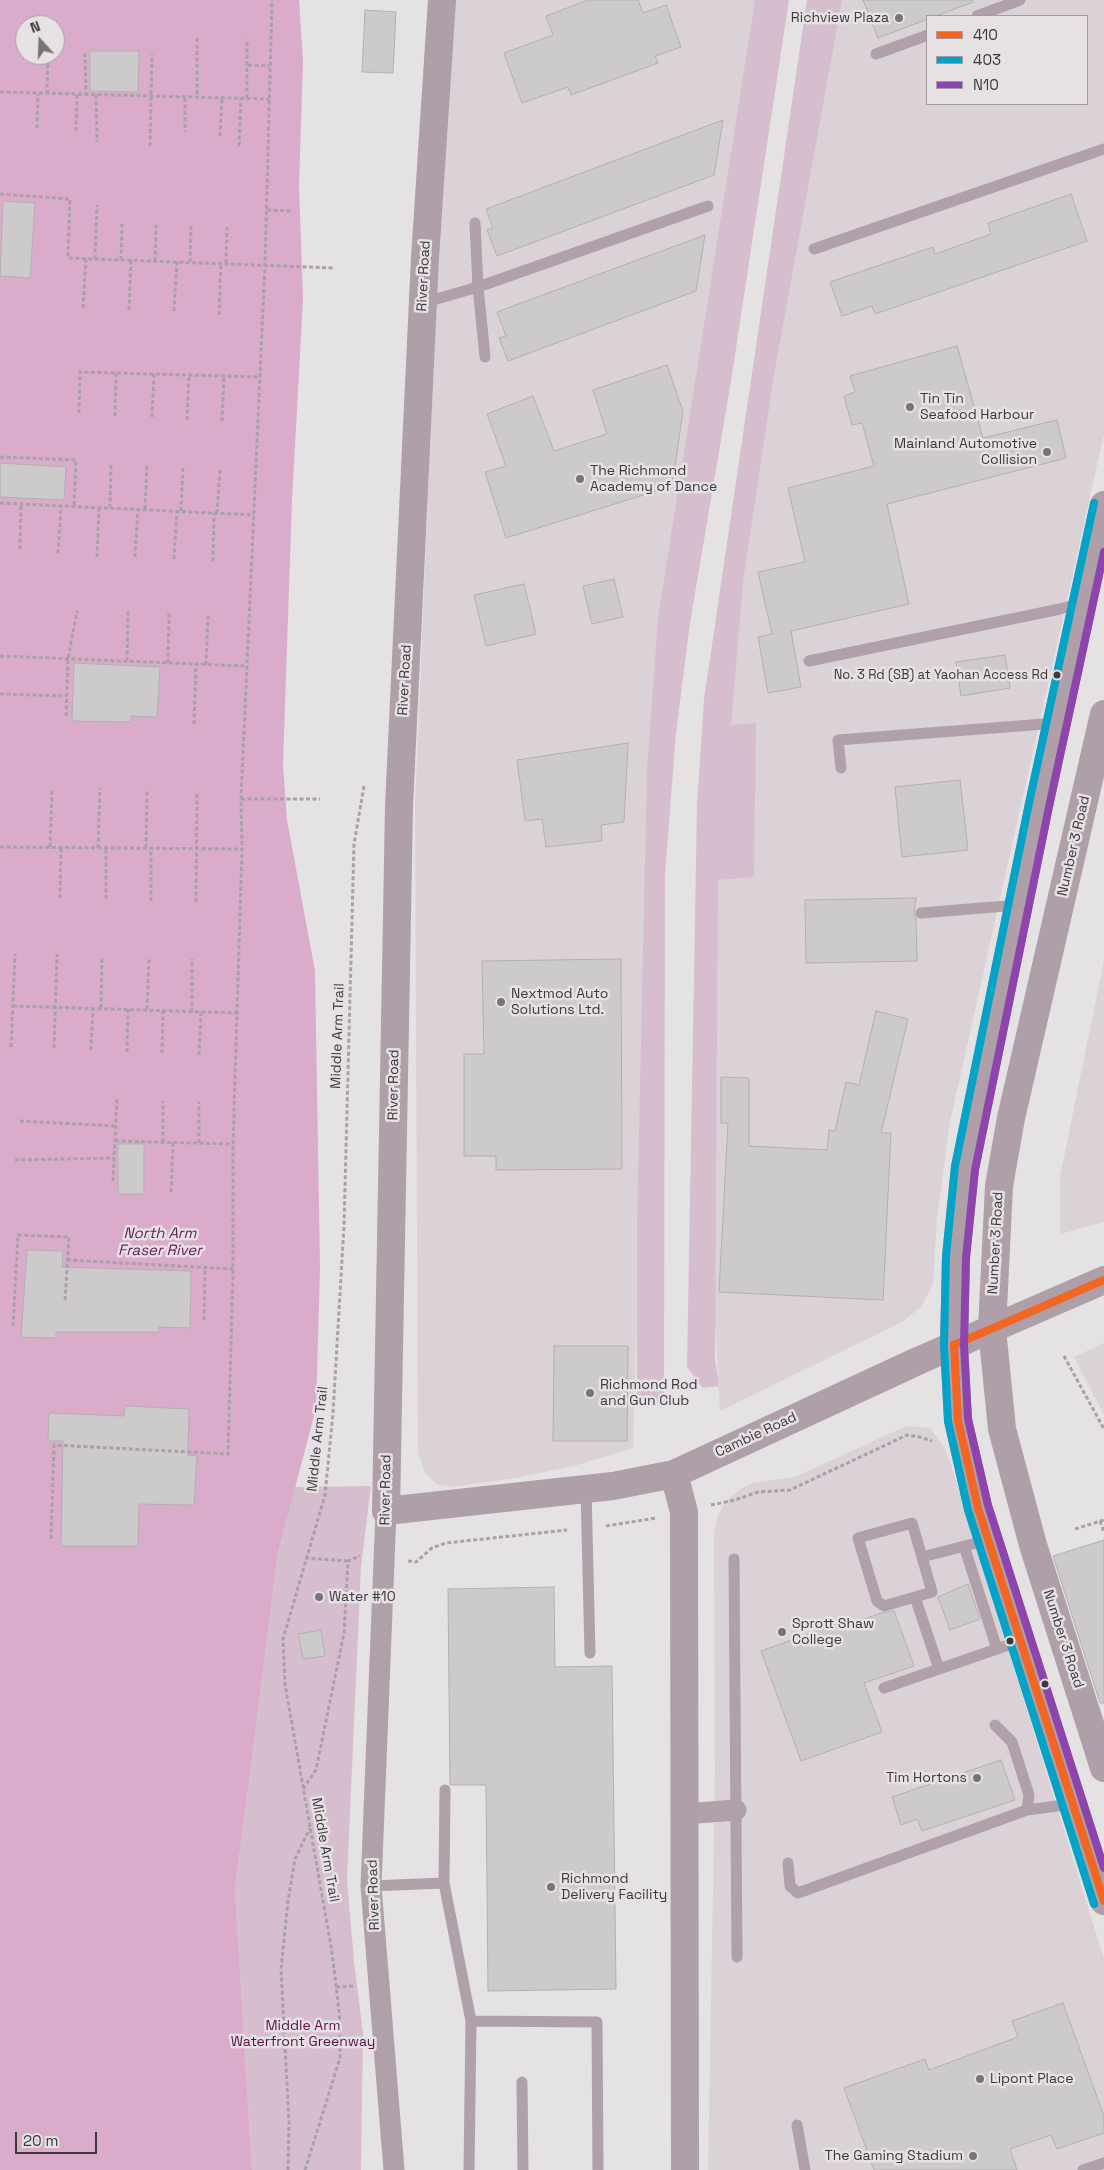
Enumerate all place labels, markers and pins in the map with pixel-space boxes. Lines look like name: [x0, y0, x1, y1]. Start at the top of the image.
place label: Richview Plaza: [791, 10, 889, 26]
marker: Richview Plaza: [893, 12, 905, 24]
place label: Tin Tin Seafood Harbour: [920, 391, 1034, 424]
marker: Tin Tin Seafood Harbour: [904, 401, 916, 413]
place label: Mainland Automotive Collision: [894, 436, 1037, 468]
marker: Mainland Automotive Collision: [1041, 446, 1053, 458]
place label: The Richmond Academy of Dance: [590, 463, 717, 496]
marker: The Richmond Academy of Dance: [574, 473, 586, 485]
place label: No. 3 Rd (SB) at Yaohan Access Rd: [834, 667, 1048, 683]
marker: No. 3 Rd (SB) at Yaohan Access Rd: [1052, 670, 1062, 680]
place label: Nextmod Auto Solutions Ltd.: [511, 986, 608, 1019]
marker: Nextmod Auto Solutions Ltd.: [495, 996, 507, 1008]
place label: Richmond Rod and Gun Club: [600, 1377, 698, 1410]
marker: Richmond Rod and Gun Club: [584, 1387, 596, 1399]
place label: Water #10: [329, 1589, 396, 1605]
marker: Water #10: [313, 1591, 325, 1603]
place label: Sprott Shaw College: [792, 1616, 874, 1648]
marker: Sprott Shaw College: [776, 1626, 788, 1638]
unlabelled marker: [1005, 1636, 1015, 1646]
unlabelled marker: [1040, 1679, 1050, 1689]
place label: Tim Hortons: [886, 1770, 967, 1786]
marker: Tim Hortons: [971, 1772, 983, 1784]
place label: Richmond Delivery Facility: [561, 1871, 667, 1904]
marker: Richmond Delivery Facility: [545, 1881, 557, 1893]
place label: Lipont Place: [990, 2071, 1074, 2087]
marker: Lipont Place: [974, 2073, 986, 2085]
place label: The Gaming Stadium: [824, 2148, 963, 2164]
marker: The Gaming Stadium: [967, 2150, 979, 2162]

